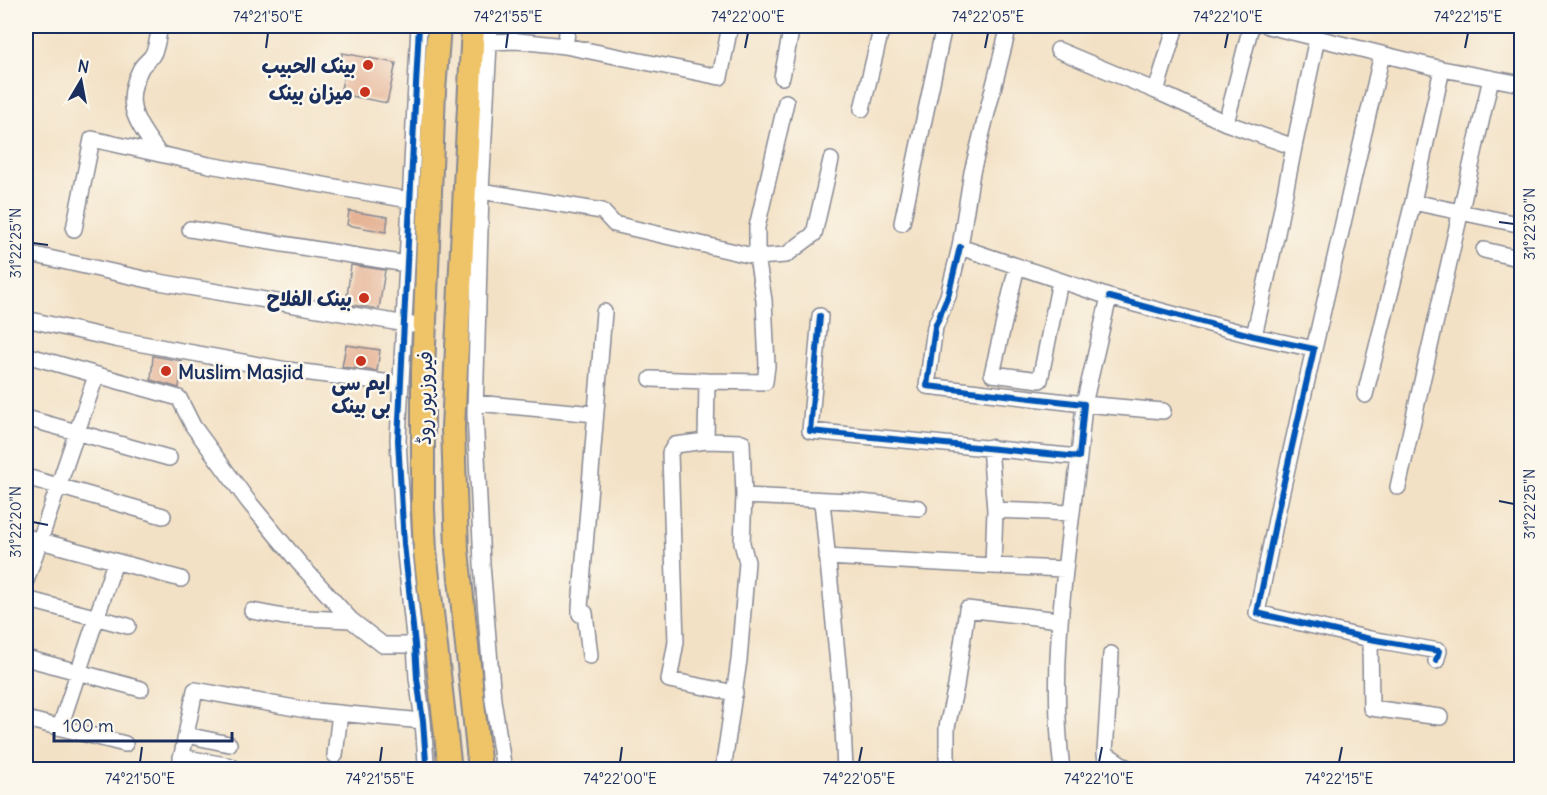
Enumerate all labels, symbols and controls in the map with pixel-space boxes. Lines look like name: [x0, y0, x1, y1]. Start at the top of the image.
text: 74°21'50"E: [233, 7, 303, 26]
text: 74°21'55"E: [474, 7, 543, 26]
text: 74°22'00"E: [711, 7, 785, 26]
text: 74°22'05"E: [952, 7, 1024, 26]
text: 74°22'10"E: [1193, 7, 1263, 26]
text: 74°22'15"E: [1434, 7, 1502, 26]
north arrow: [51, 51, 111, 111]
place label: بينک الحبيب: [262, 53, 356, 79]
text: N: [76, 55, 91, 77]
marker: بينک الحبيب: [361, 58, 375, 72]
place label: میزان بینک: [269, 80, 353, 106]
marker: میزان بینک: [358, 85, 372, 99]
text: 31°22'30"N: [1520, 188, 1539, 260]
text: 31°22'25"N: [6, 208, 25, 278]
place label: بینک الفلاح: [267, 286, 352, 312]
marker: بینک الفلاح: [357, 291, 371, 305]
street label: فیروزپور روڈ: [411, 351, 439, 445]
marker: ایم سی بی بینک: [354, 354, 368, 368]
place label: Muslim Masjid: [178, 359, 304, 384]
marker: Muslim Masjid: [159, 364, 173, 378]
place label: ایم سی بی بینک: [331, 370, 391, 419]
text: 31°22'25"N: [1520, 469, 1539, 539]
text: 31°22'20"N: [6, 486, 25, 558]
scale bar: [54, 705, 232, 743]
text: 100 m: [63, 714, 114, 737]
text: 74°21'50"E: [105, 769, 175, 788]
text: 74°21'55"E: [346, 769, 415, 788]
text: 74°22'00"E: [583, 769, 657, 788]
text: 74°22'05"E: [823, 769, 895, 788]
text: 74°22'10"E: [1064, 769, 1134, 788]
text: 74°22'15"E: [1305, 769, 1373, 788]

